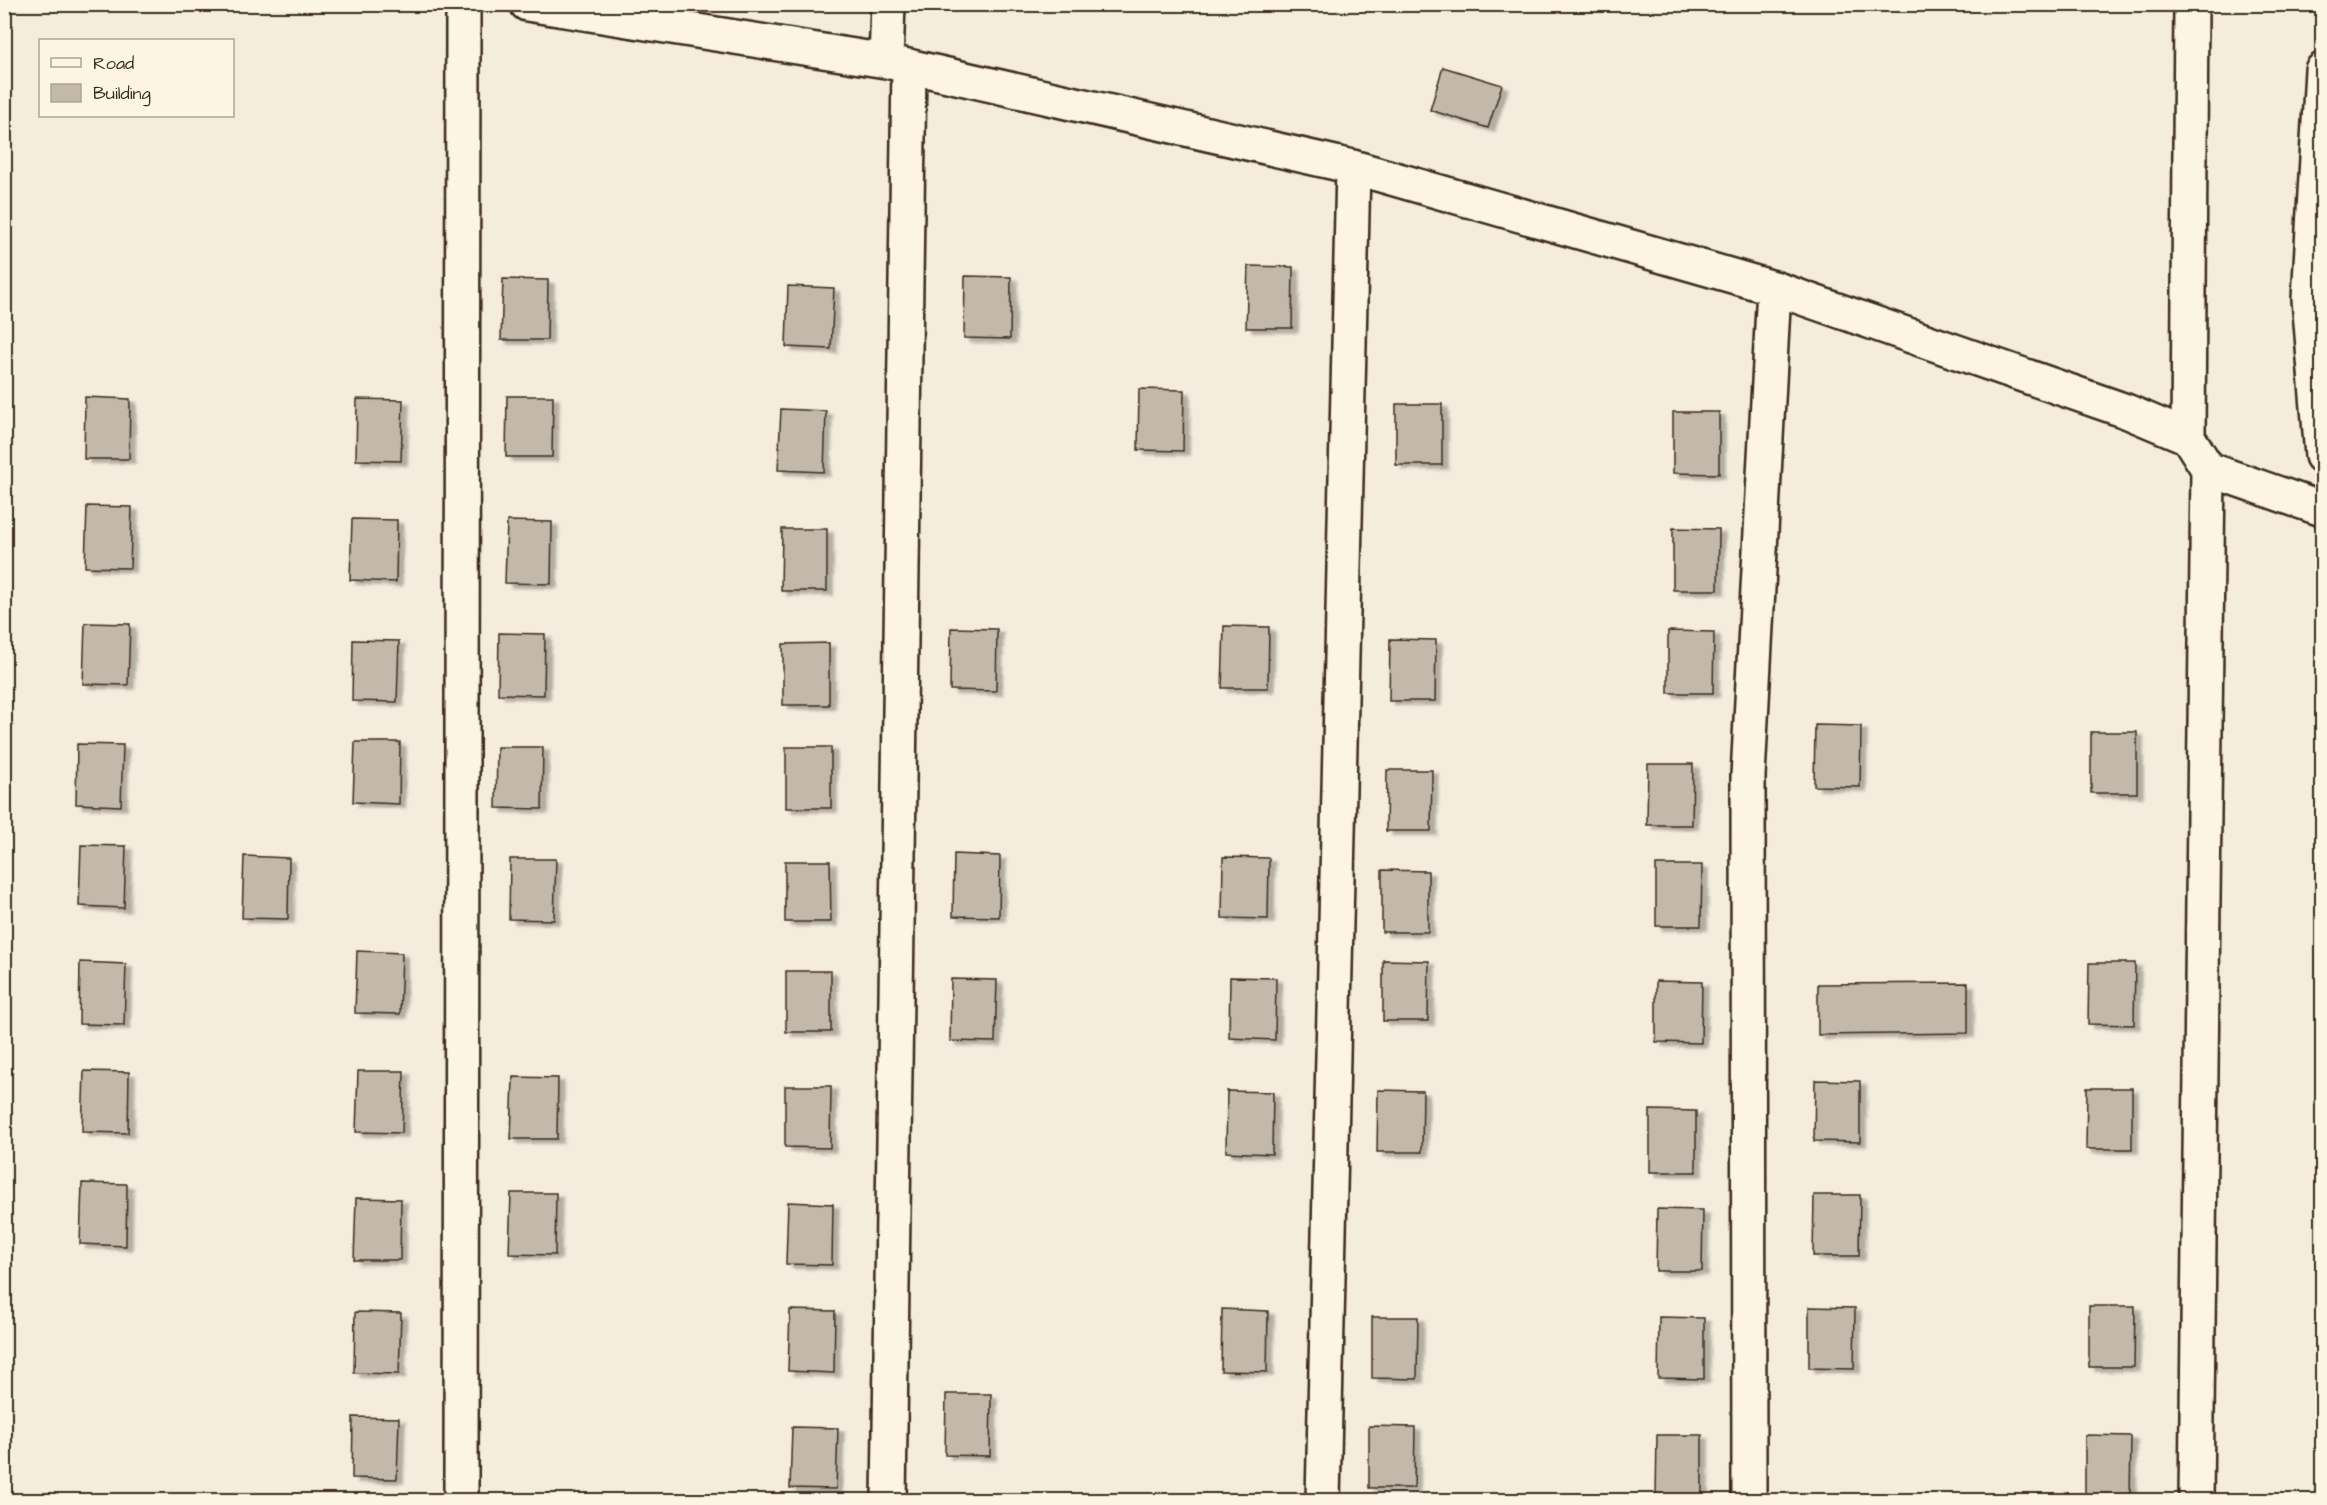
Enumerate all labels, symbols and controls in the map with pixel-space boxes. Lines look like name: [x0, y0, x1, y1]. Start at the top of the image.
legend: [39, 39, 234, 117]
text: Road: [93, 51, 134, 76]
text: Building: [93, 81, 151, 107]

